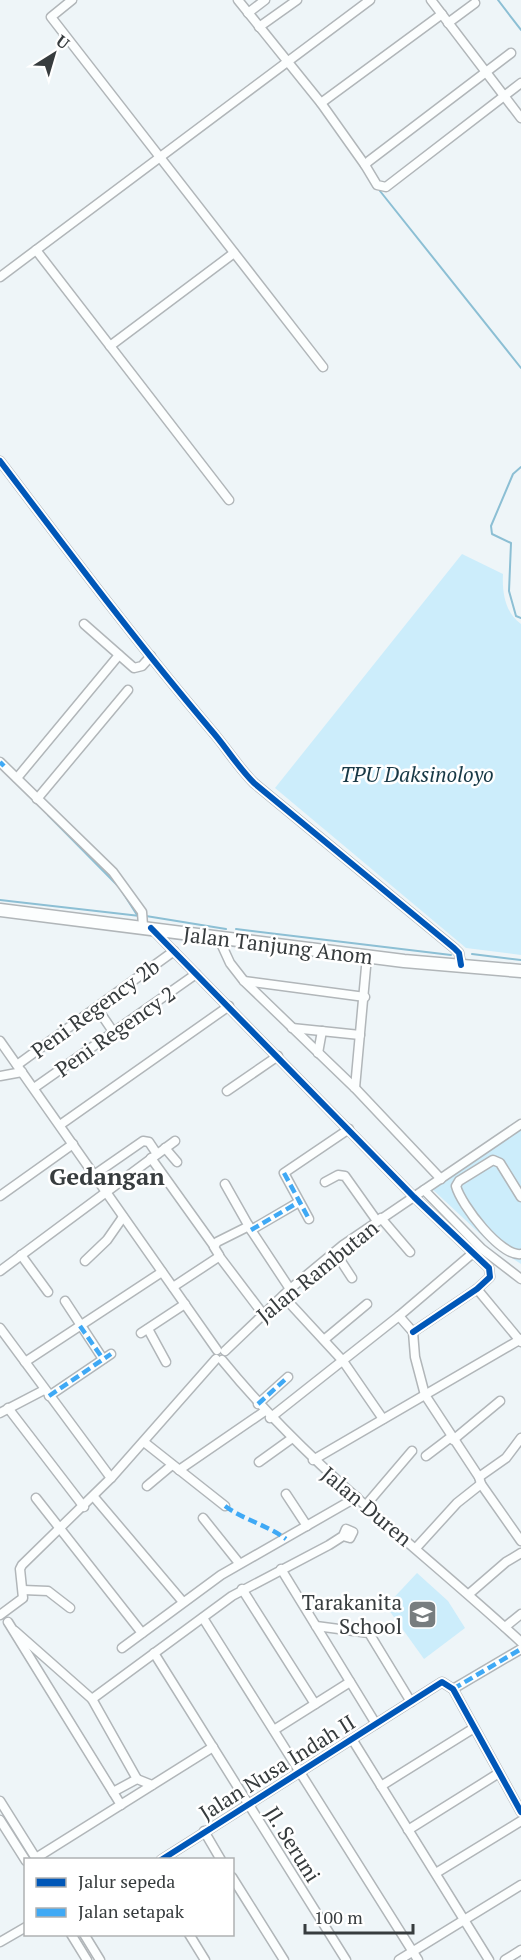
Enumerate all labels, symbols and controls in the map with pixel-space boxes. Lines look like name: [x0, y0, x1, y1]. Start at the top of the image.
north arrow: [24, 24, 84, 84]
text: U: [52, 30, 75, 55]
park label: TPU Daksinoloyo: [340, 760, 494, 788]
street label: Jalan Tanjung Anom: [182, 919, 374, 971]
street label: Peni Regency 2b: [26, 953, 164, 1063]
street label: Peni Regency 2: [50, 980, 180, 1082]
district label: Gedangan: [49, 1160, 165, 1192]
street label: Jalan Rambutan: [250, 1213, 384, 1329]
street label: Jalan Duren: [316, 1460, 419, 1553]
place label: Tarakanita School: [302, 1588, 402, 1640]
school or university icon: Tarakanita School: [407, 1598, 439, 1630]
street label: Jalan Nusa Indah II: [194, 1708, 360, 1826]
street label: Jl. Seruni: [259, 1801, 327, 1887]
legend: [24, 1858, 234, 1936]
text: Jalur sepeda: [78, 1869, 175, 1893]
scale bar: [305, 1897, 413, 1935]
text: Jalan setapak: [78, 1899, 185, 1923]
text: 100 m: [314, 1905, 363, 1929]

